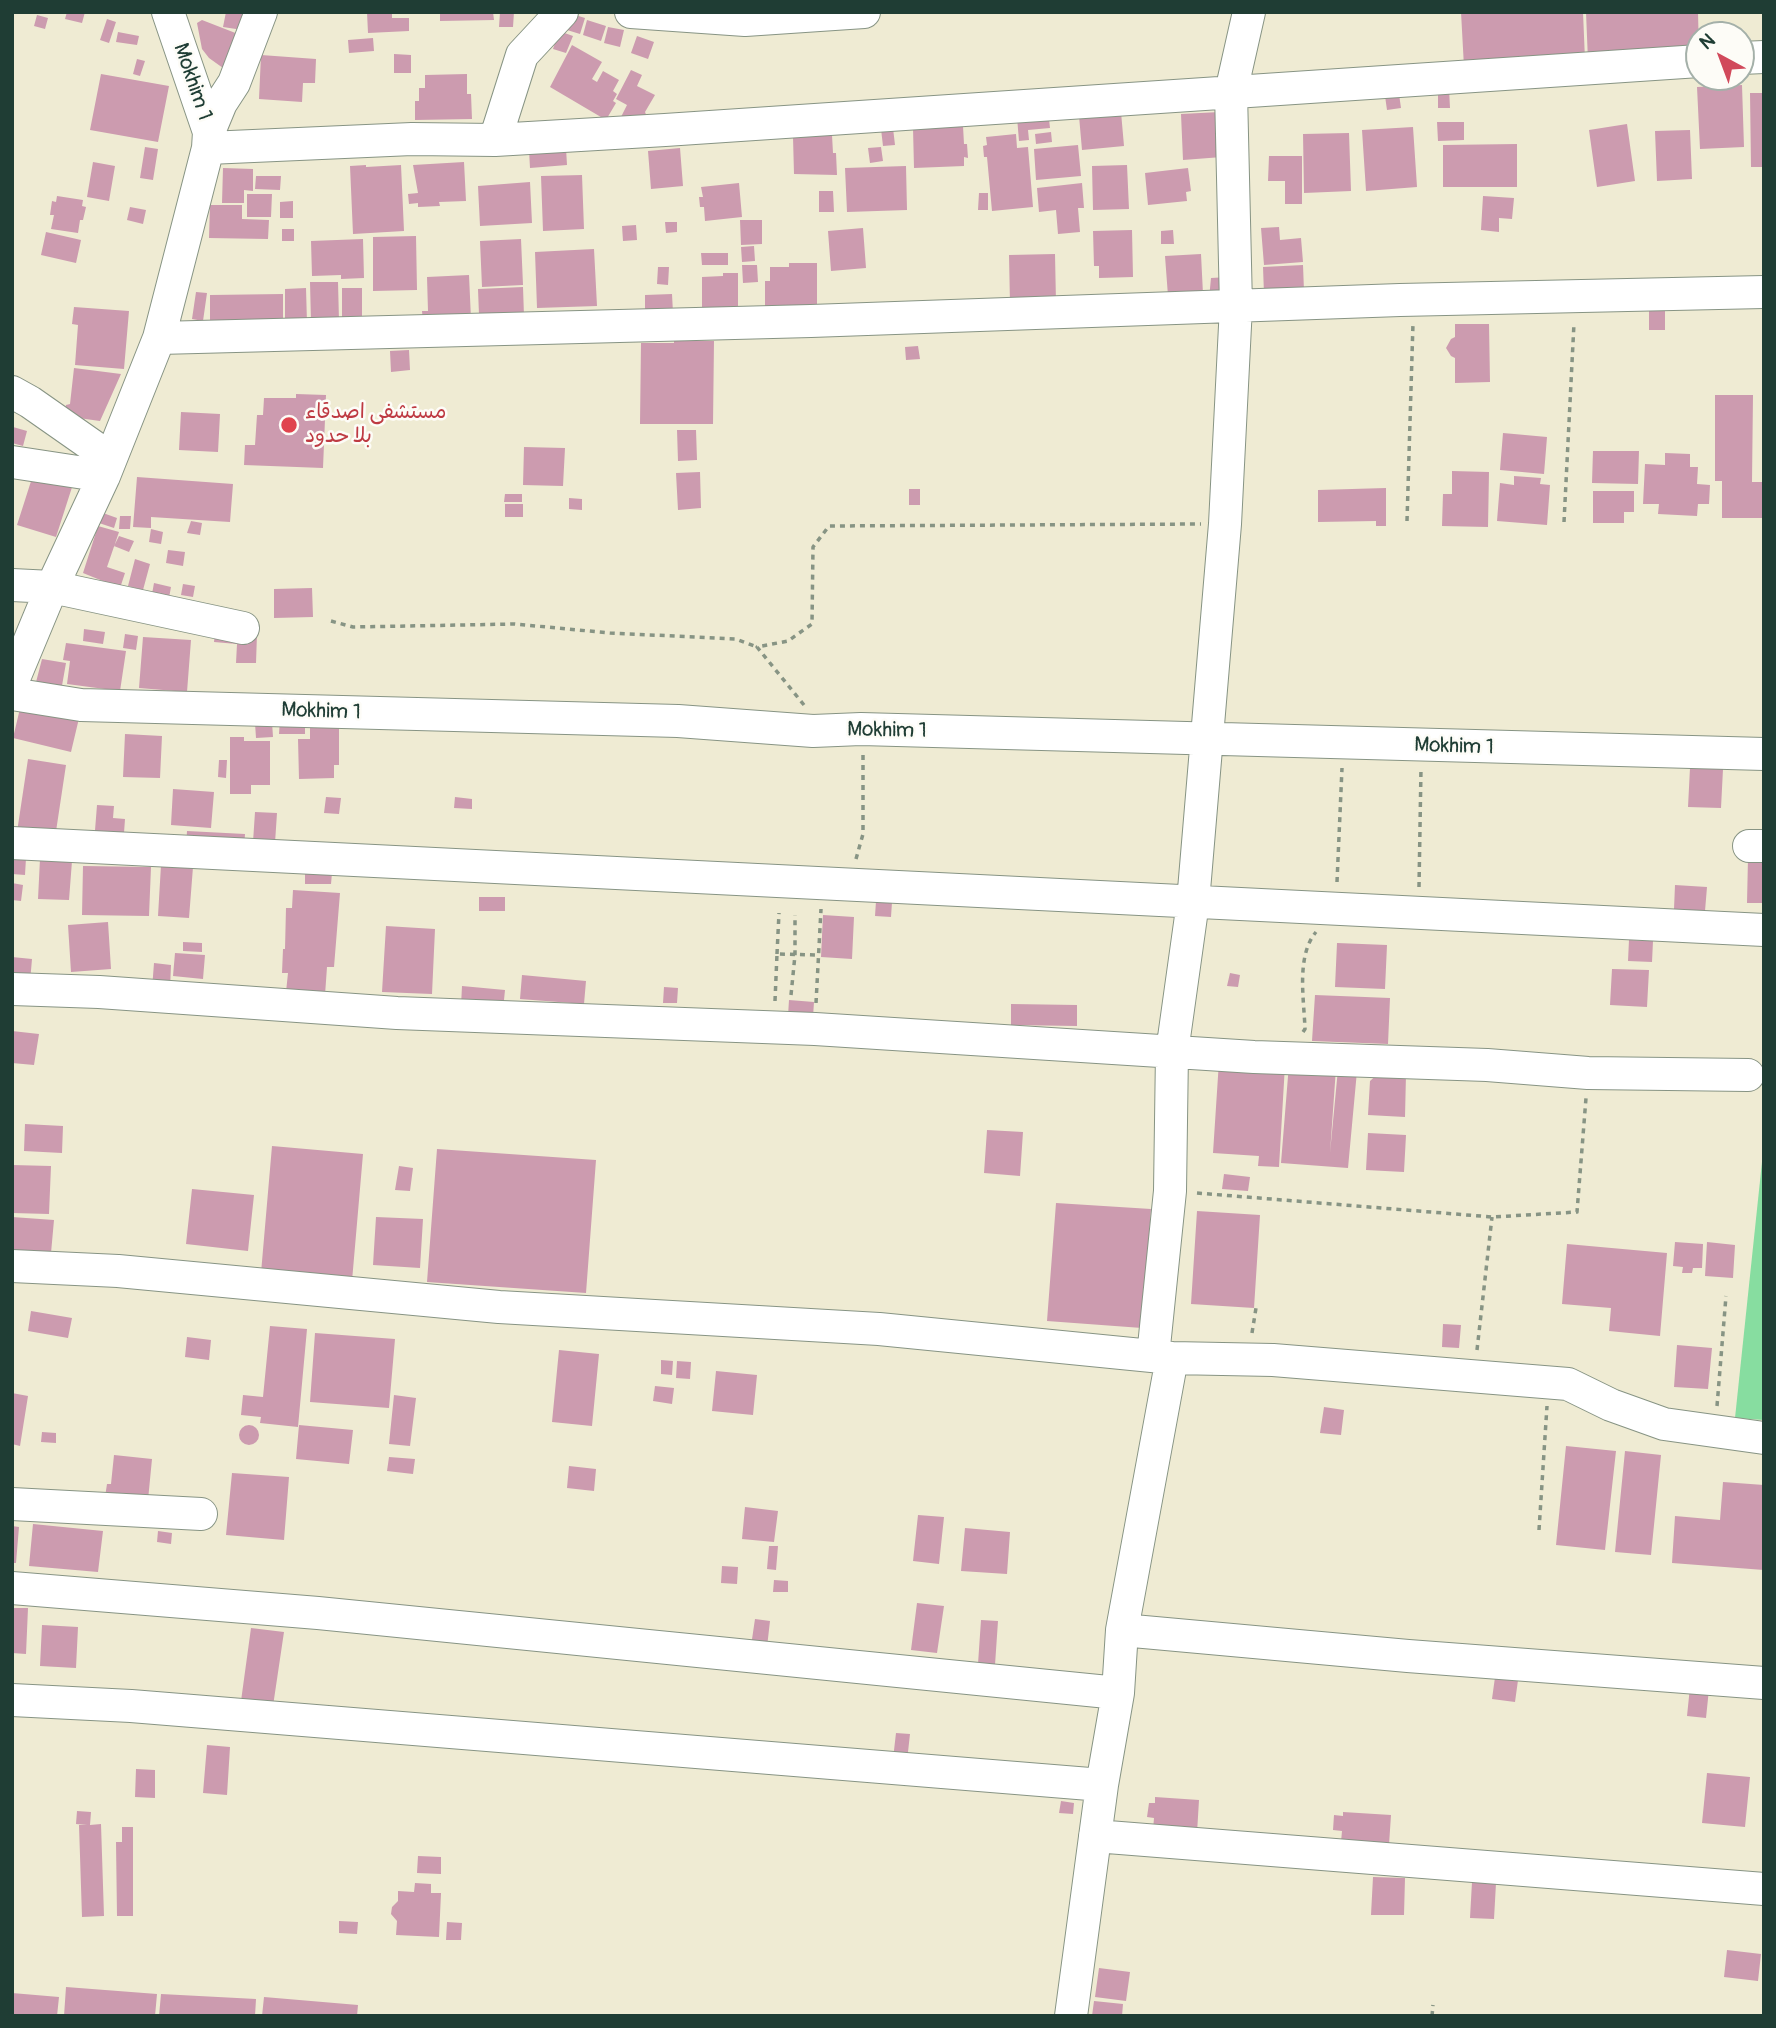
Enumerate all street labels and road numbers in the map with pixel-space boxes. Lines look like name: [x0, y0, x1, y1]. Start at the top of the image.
street label: Mokhim 1: [167, 40, 217, 124]
street label: Mokhim 1: [281, 698, 361, 726]
street label: Mokhim 1: [847, 718, 927, 744]
street label: Mokhim 1: [1414, 733, 1494, 761]

